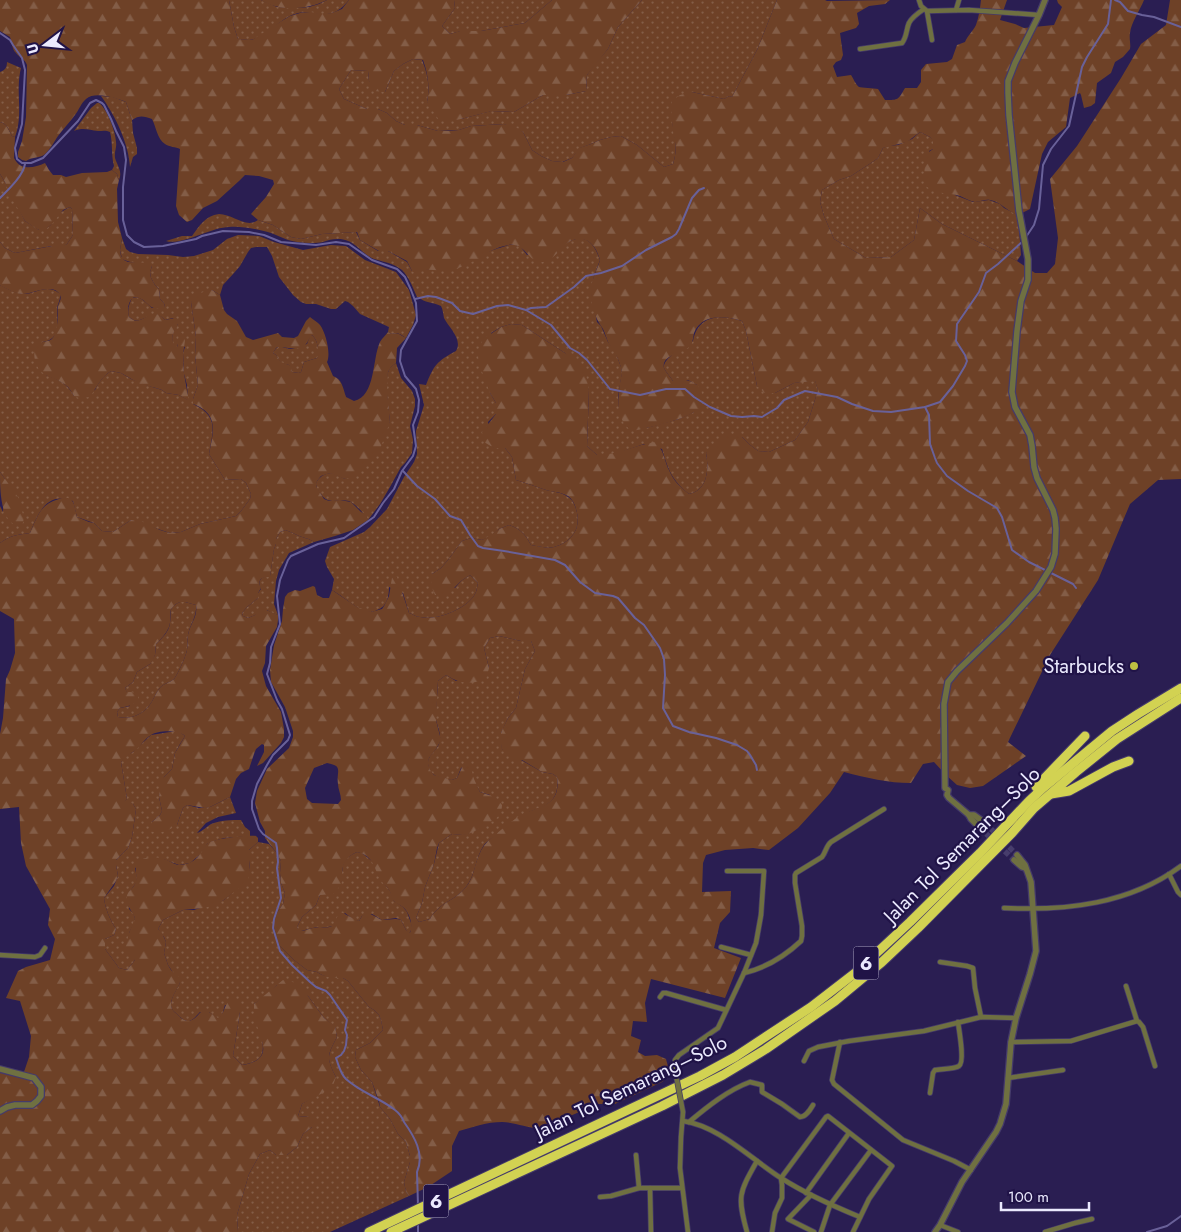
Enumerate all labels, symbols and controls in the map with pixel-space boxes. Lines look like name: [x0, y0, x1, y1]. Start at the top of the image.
north arrow: [20, 20, 70, 70]
text: U: [22, 41, 43, 56]
place label: Starbucks: [1043, 652, 1124, 681]
marker: Starbucks: [1128, 660, 1140, 672]
street label: Jalan Tol Semarang–Solo: [875, 760, 1047, 932]
road number: 6: [854, 946, 878, 980]
street label: Jalan Tol Semarang–Solo: [527, 1028, 732, 1148]
scale bar: [1001, 1180, 1088, 1212]
road number: 6: [424, 1184, 448, 1218]
text: 100 m: [1008, 1186, 1049, 1208]

